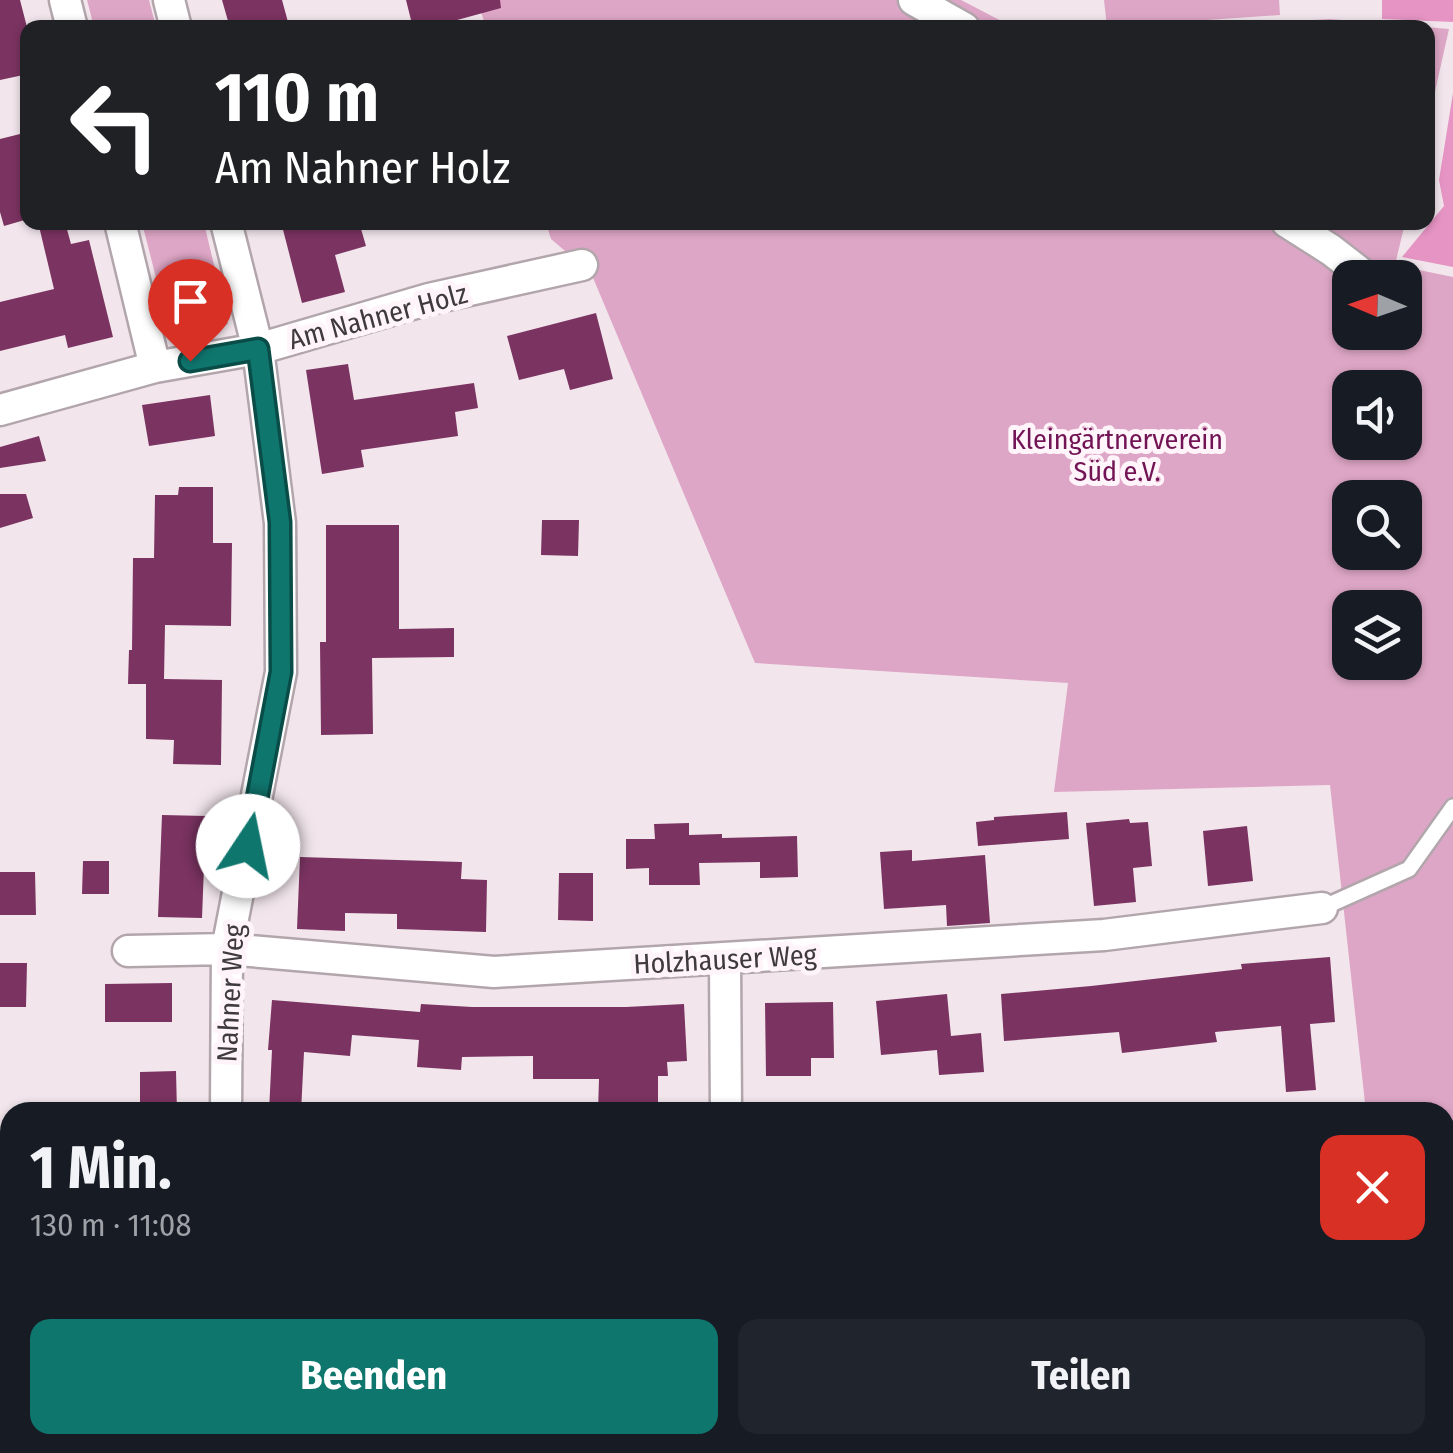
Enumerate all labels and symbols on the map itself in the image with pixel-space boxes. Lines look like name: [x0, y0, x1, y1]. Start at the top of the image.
pin: [148, 259, 233, 362]
north arrow: [1332, 260, 1422, 350]
street label: Am Nahner Holz: [285, 277, 471, 356]
park label: Kleingärtnerverein Süd e.V.: [1011, 423, 1223, 488]
position arrow: [196, 794, 300, 898]
street label: Nahner Weg: [210, 922, 251, 1063]
street label: Holzhauser Weg: [633, 938, 818, 981]

